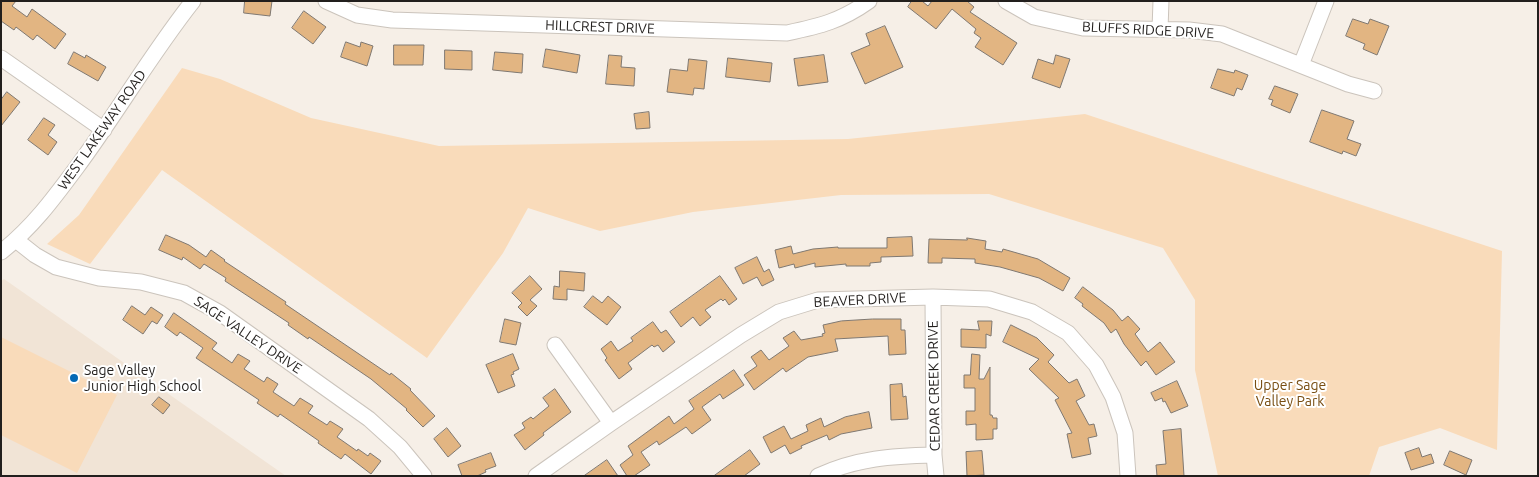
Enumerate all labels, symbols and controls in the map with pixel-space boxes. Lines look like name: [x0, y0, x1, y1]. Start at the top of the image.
street label: HILLCREST DRIVE: [545, 17, 655, 37]
street label: BLUFFS RIDGE DRIVE: [1082, 18, 1214, 42]
street label: WEST LAKEWAY ROAD: [54, 67, 150, 193]
street label: BEAVER DRIVE: [813, 289, 907, 311]
street label: SAGE VALLEY DRIVE: [191, 293, 305, 377]
street label: CEDAR CREEK DRIVE: [924, 320, 944, 452]
place label: Sage Valley Junior High School: [84, 362, 201, 394]
marker: Sage Valley Junior High School: [68, 372, 80, 384]
park label: Upper Sage Valley Park: [1254, 377, 1326, 410]

